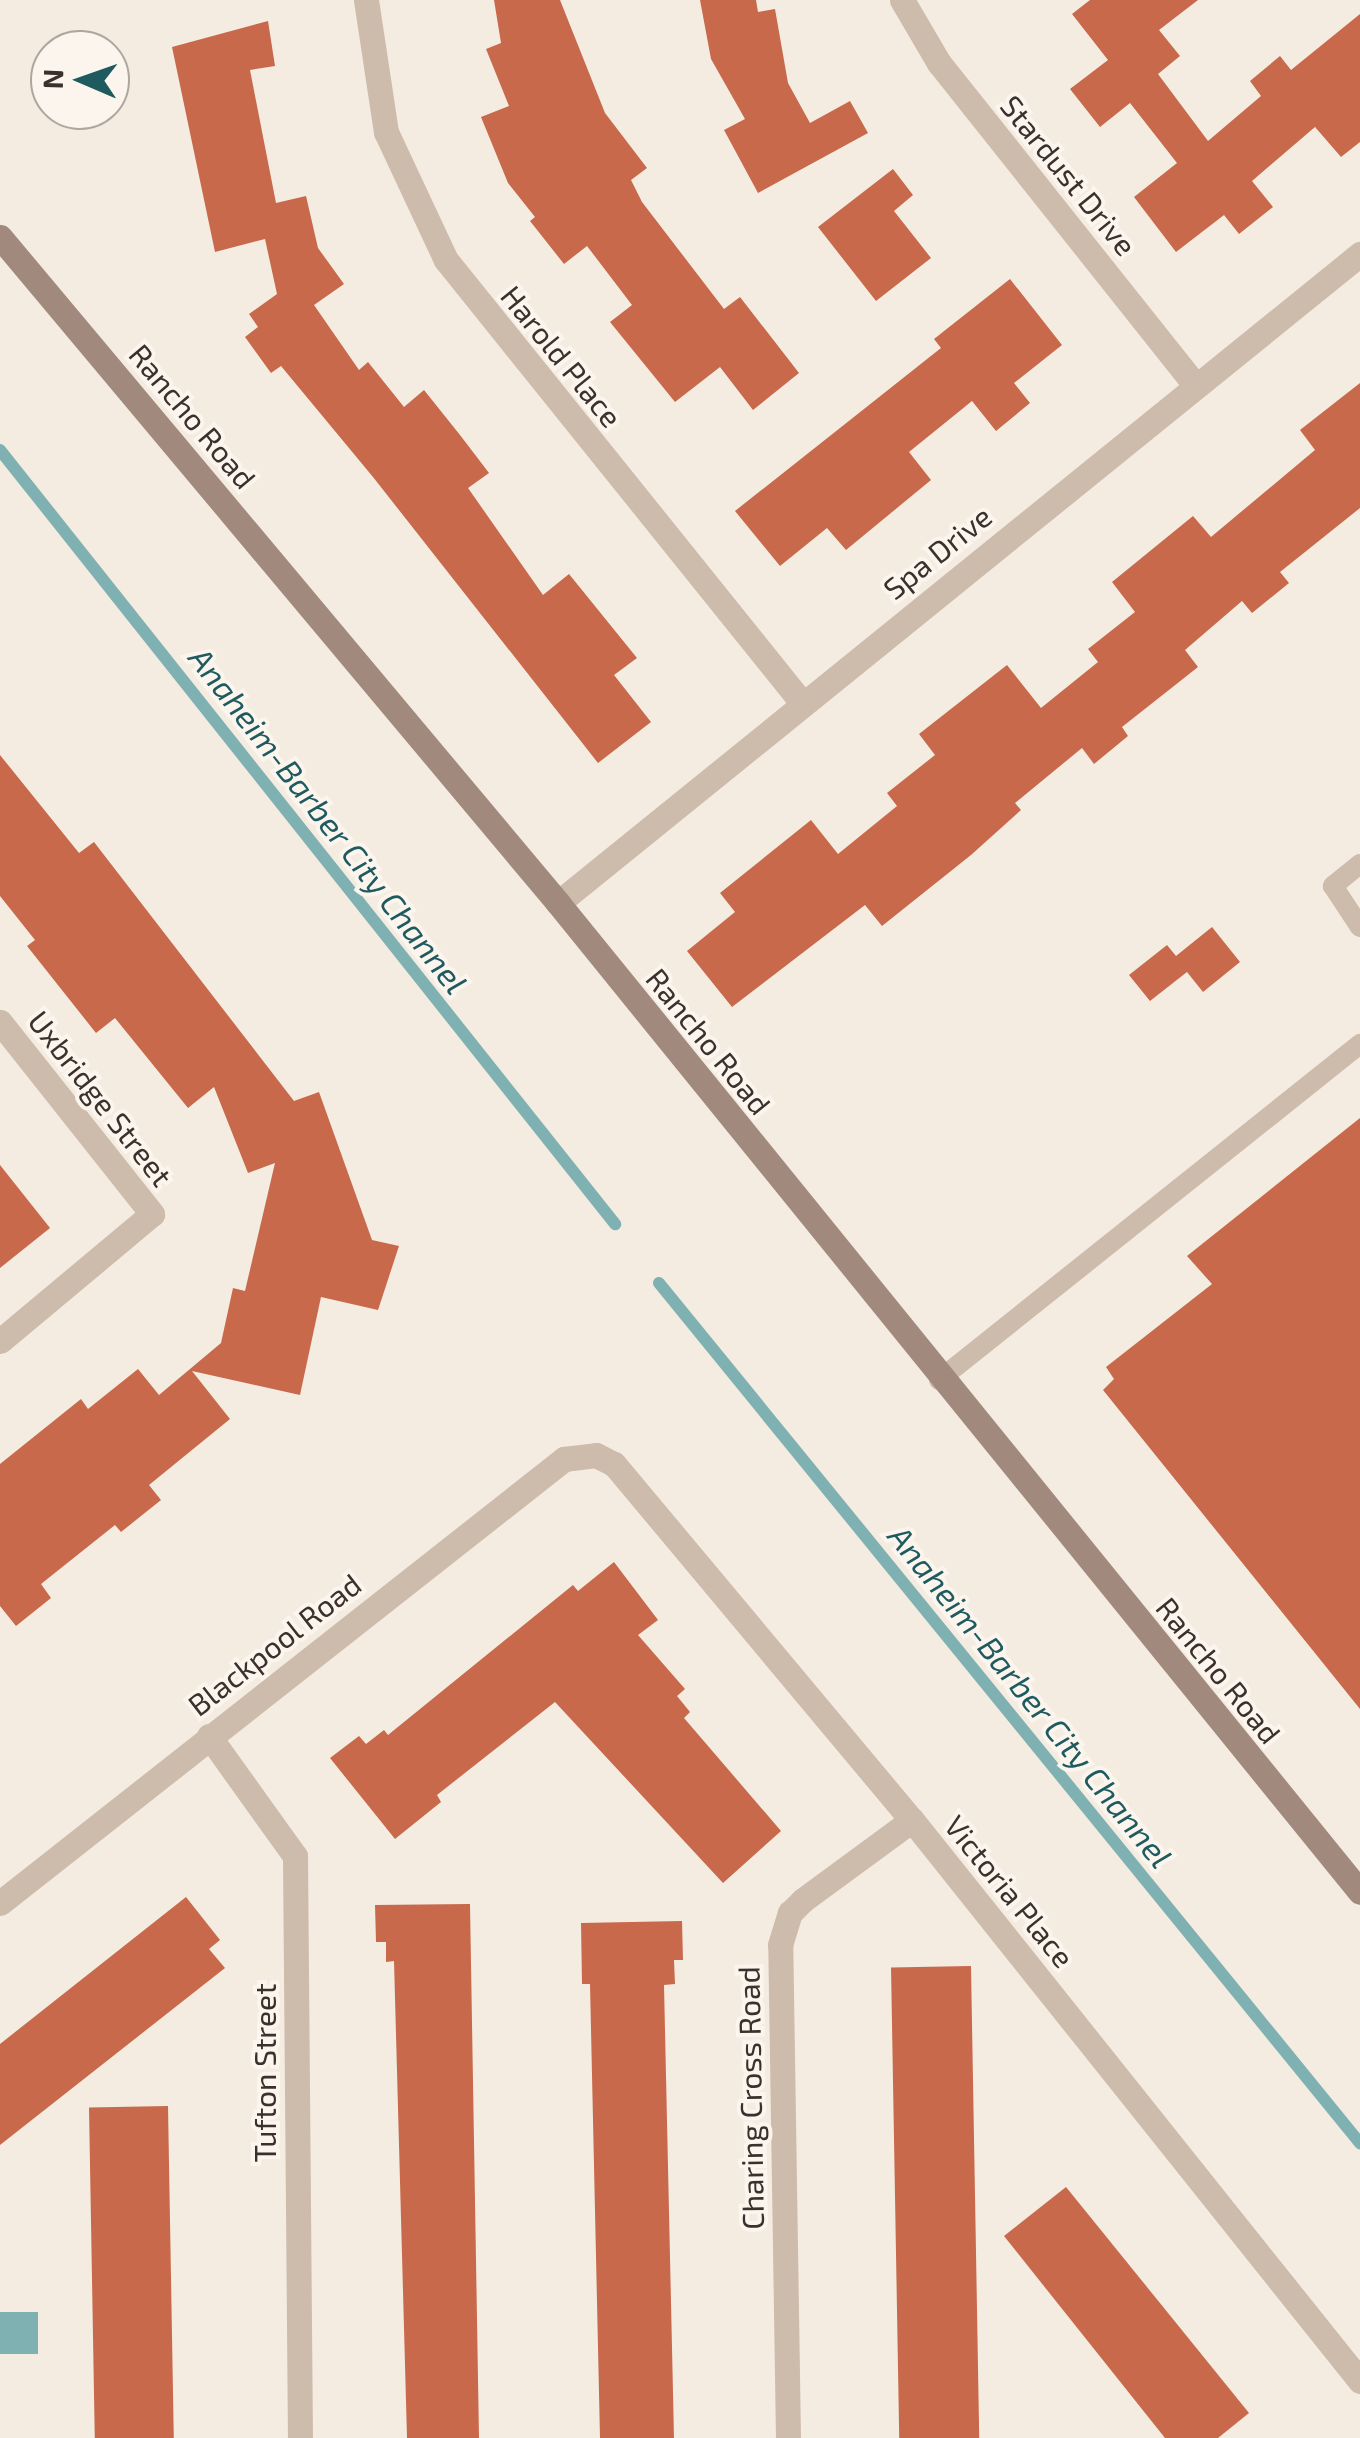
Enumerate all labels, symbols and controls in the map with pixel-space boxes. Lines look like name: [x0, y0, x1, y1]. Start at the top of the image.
north arrow: [30, 30, 130, 130]
text: N: [35, 68, 69, 90]
street label: Stardust Drive: [994, 88, 1144, 262]
street label: Harold Place: [494, 278, 630, 434]
street label: Rancho Road: [122, 336, 264, 496]
street label: Spa Drive: [876, 498, 998, 606]
water label: Anaheim-Barber City Channel: [182, 639, 476, 1001]
street label: Rancho Road: [639, 961, 779, 1121]
street label: Uxbridge Street: [21, 1003, 181, 1193]
water label: Anaheim-Barber City Channel: [881, 1517, 1181, 1875]
street label: Blackpool Road: [180, 1565, 368, 1723]
street label: Rancho Road: [1149, 1590, 1289, 1750]
street label: Victoria Place: [938, 1808, 1082, 1974]
street label: Charing Cross Road: [730, 1966, 770, 2230]
street label: Tufton Street: [246, 1983, 282, 2163]

